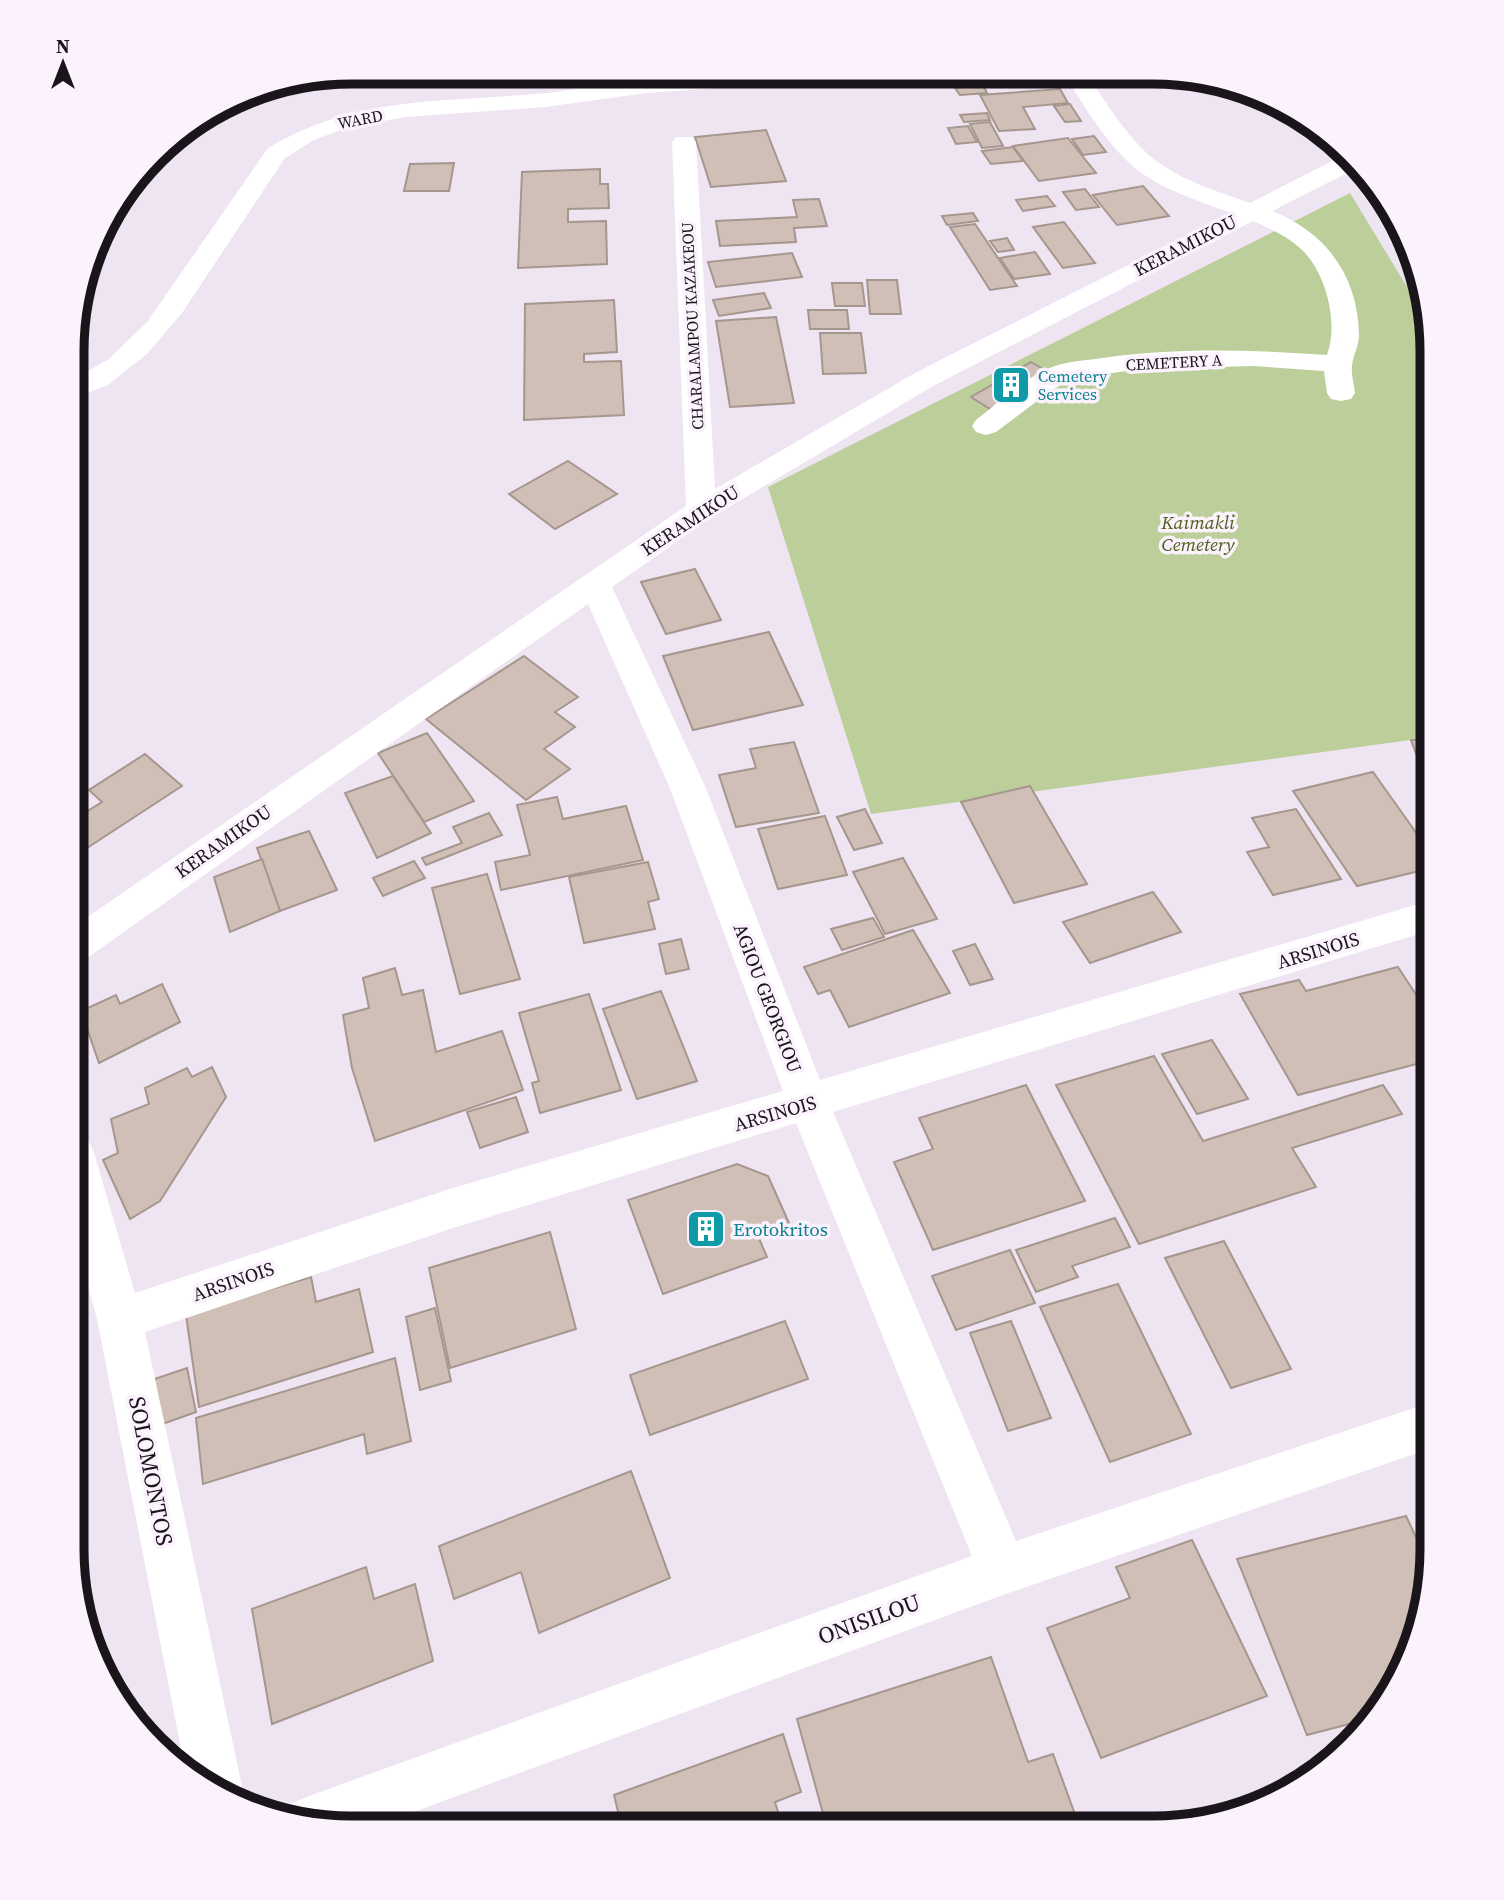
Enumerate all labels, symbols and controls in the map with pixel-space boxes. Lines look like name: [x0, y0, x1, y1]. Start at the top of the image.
north arrow: [28, 28, 98, 98]
text: N: [56, 33, 70, 59]
street label: WARD: [335, 104, 385, 134]
street label: KERAMIKOU: [1129, 208, 1241, 282]
street label: CHARALAMPOU KAZAKEOU: [676, 221, 708, 430]
street label: CEMETERY A: [1125, 348, 1223, 376]
building icon: Cemetery Services: [990, 364, 1032, 406]
place label: Cemetery Services: [1038, 365, 1108, 405]
street label: KERAMIKOU: [636, 478, 744, 561]
park label: Kaimakli Cemetery: [1160, 509, 1236, 557]
street label: KERAMIKOU: [170, 798, 277, 884]
street label: AGIOU GEORGIOU: [728, 920, 809, 1077]
street label: ARSINOIS: [1274, 925, 1362, 975]
street label: ARSINOIS: [731, 1089, 819, 1137]
building icon: Erotokritos: [685, 1208, 727, 1250]
place label: Erotokritos: [733, 1216, 828, 1242]
street label: ARSINOIS: [189, 1255, 277, 1307]
street label: SOLOMONTOS: [121, 1394, 181, 1548]
street label: ONISILOU: [813, 1586, 925, 1652]

